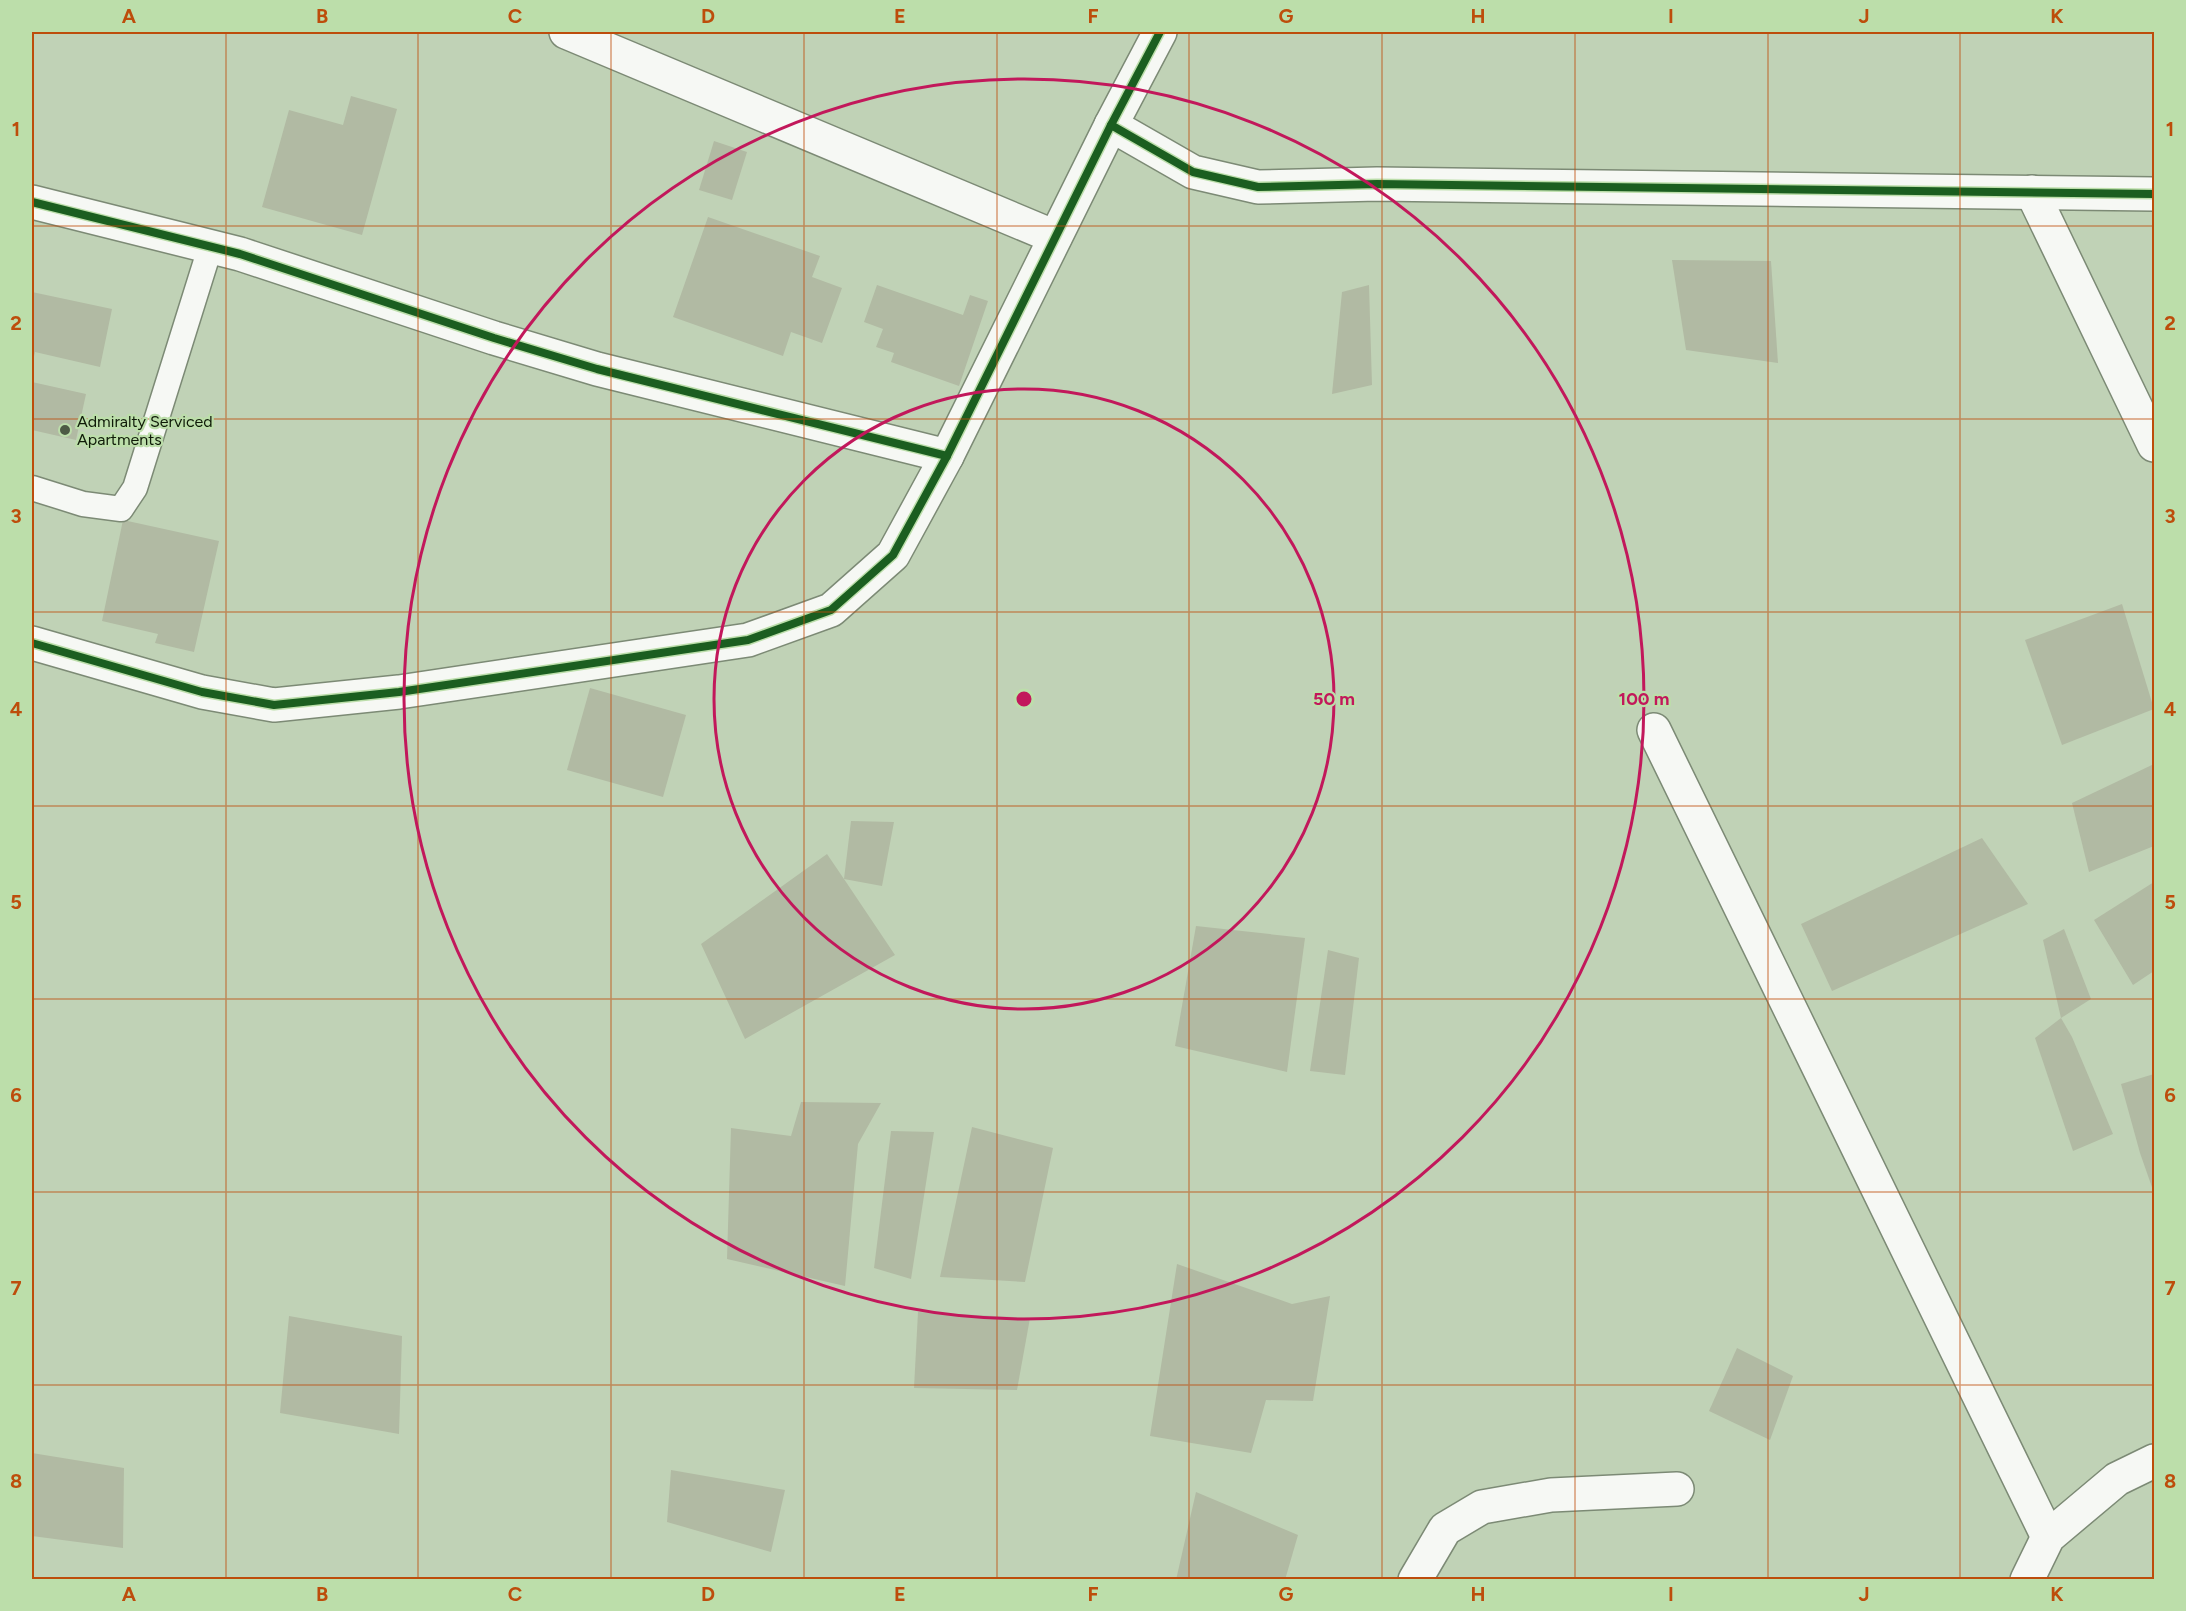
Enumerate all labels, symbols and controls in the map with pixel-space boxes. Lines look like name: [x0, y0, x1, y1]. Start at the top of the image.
text: A: [122, 4, 137, 28]
text: B: [316, 4, 328, 28]
text: C: [508, 4, 522, 28]
text: D: [701, 4, 715, 28]
text: E: [894, 4, 906, 28]
text: F: [1087, 4, 1099, 28]
text: G: [1279, 4, 1294, 28]
text: H: [1471, 4, 1486, 28]
text: I: [1668, 4, 1674, 28]
text: J: [1858, 4, 1870, 28]
text: K: [2050, 4, 2064, 28]
text: 1: [12, 117, 20, 141]
text: 1: [2166, 117, 2174, 141]
text: 2: [10, 311, 22, 335]
text: 2: [2164, 311, 2176, 335]
place label: Admiralty Serviced Apartments: [77, 412, 213, 449]
marker: Admiralty Serviced Apartments: [58, 423, 72, 437]
text: 3: [10, 504, 22, 528]
text: 3: [2164, 504, 2176, 528]
text: 50 m: [1313, 688, 1355, 710]
text: 100 m: [1619, 688, 1669, 710]
centre of rings: [1014, 689, 1034, 709]
text: 4: [10, 697, 23, 721]
text: 4: [2164, 697, 2177, 721]
text: 5: [10, 890, 22, 914]
text: 5: [2164, 890, 2176, 914]
text: 6: [10, 1083, 22, 1107]
text: 6: [2164, 1083, 2176, 1107]
text: 7: [10, 1276, 22, 1300]
text: 7: [2164, 1276, 2176, 1300]
text: 8: [10, 1469, 22, 1493]
text: 8: [2164, 1469, 2176, 1493]
text: A: [122, 1582, 137, 1606]
text: B: [316, 1582, 328, 1606]
text: C: [508, 1582, 522, 1606]
text: D: [701, 1582, 715, 1606]
text: E: [894, 1582, 906, 1606]
text: F: [1087, 1582, 1099, 1606]
text: G: [1279, 1582, 1294, 1606]
text: H: [1471, 1582, 1486, 1606]
text: I: [1668, 1582, 1674, 1606]
text: J: [1858, 1582, 1870, 1606]
text: K: [2050, 1582, 2064, 1606]

